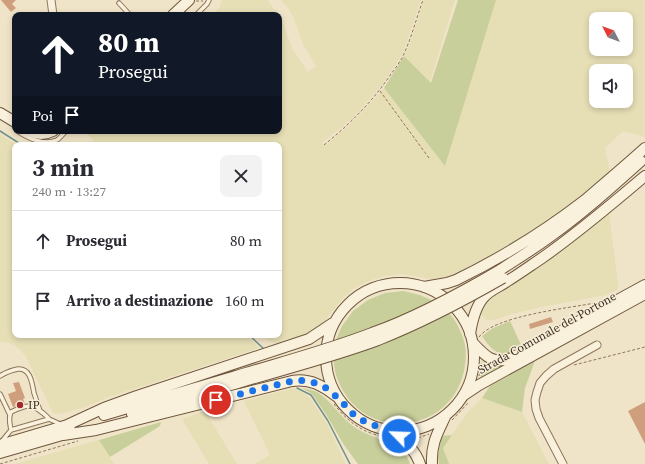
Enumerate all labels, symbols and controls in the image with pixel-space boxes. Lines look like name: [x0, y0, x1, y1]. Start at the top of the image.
north arrow: [589, 12, 633, 56]
map controls: [589, 12, 633, 108]
text: 80 m: [98, 23, 160, 61]
icon: ahead: [32, 28, 84, 80]
text: Prosegui: [98, 59, 168, 84]
button: sound: [589, 64, 633, 108]
icon: arrive: [61, 104, 83, 126]
text: Poi: [32, 105, 53, 126]
text: 3 min: [32, 151, 94, 184]
button: close: [220, 155, 262, 197]
text: 240 m · 13:27: [32, 183, 106, 200]
icon: ahead: [32, 230, 54, 252]
text: Prosegui: [66, 230, 127, 251]
text: 80 m: [230, 230, 262, 251]
street label: Strada Comunale del Portone: [475, 288, 619, 378]
icon: arrive: [32, 290, 54, 312]
text: Arrivo a destinazione: [66, 290, 213, 311]
text: 160 m: [225, 290, 265, 311]
pin: [199, 383, 233, 417]
icon: arrive: [205, 389, 227, 411]
place label: IP: [28, 397, 40, 413]
marker: IP: [15, 400, 25, 410]
position arrow: [378, 415, 420, 457]

